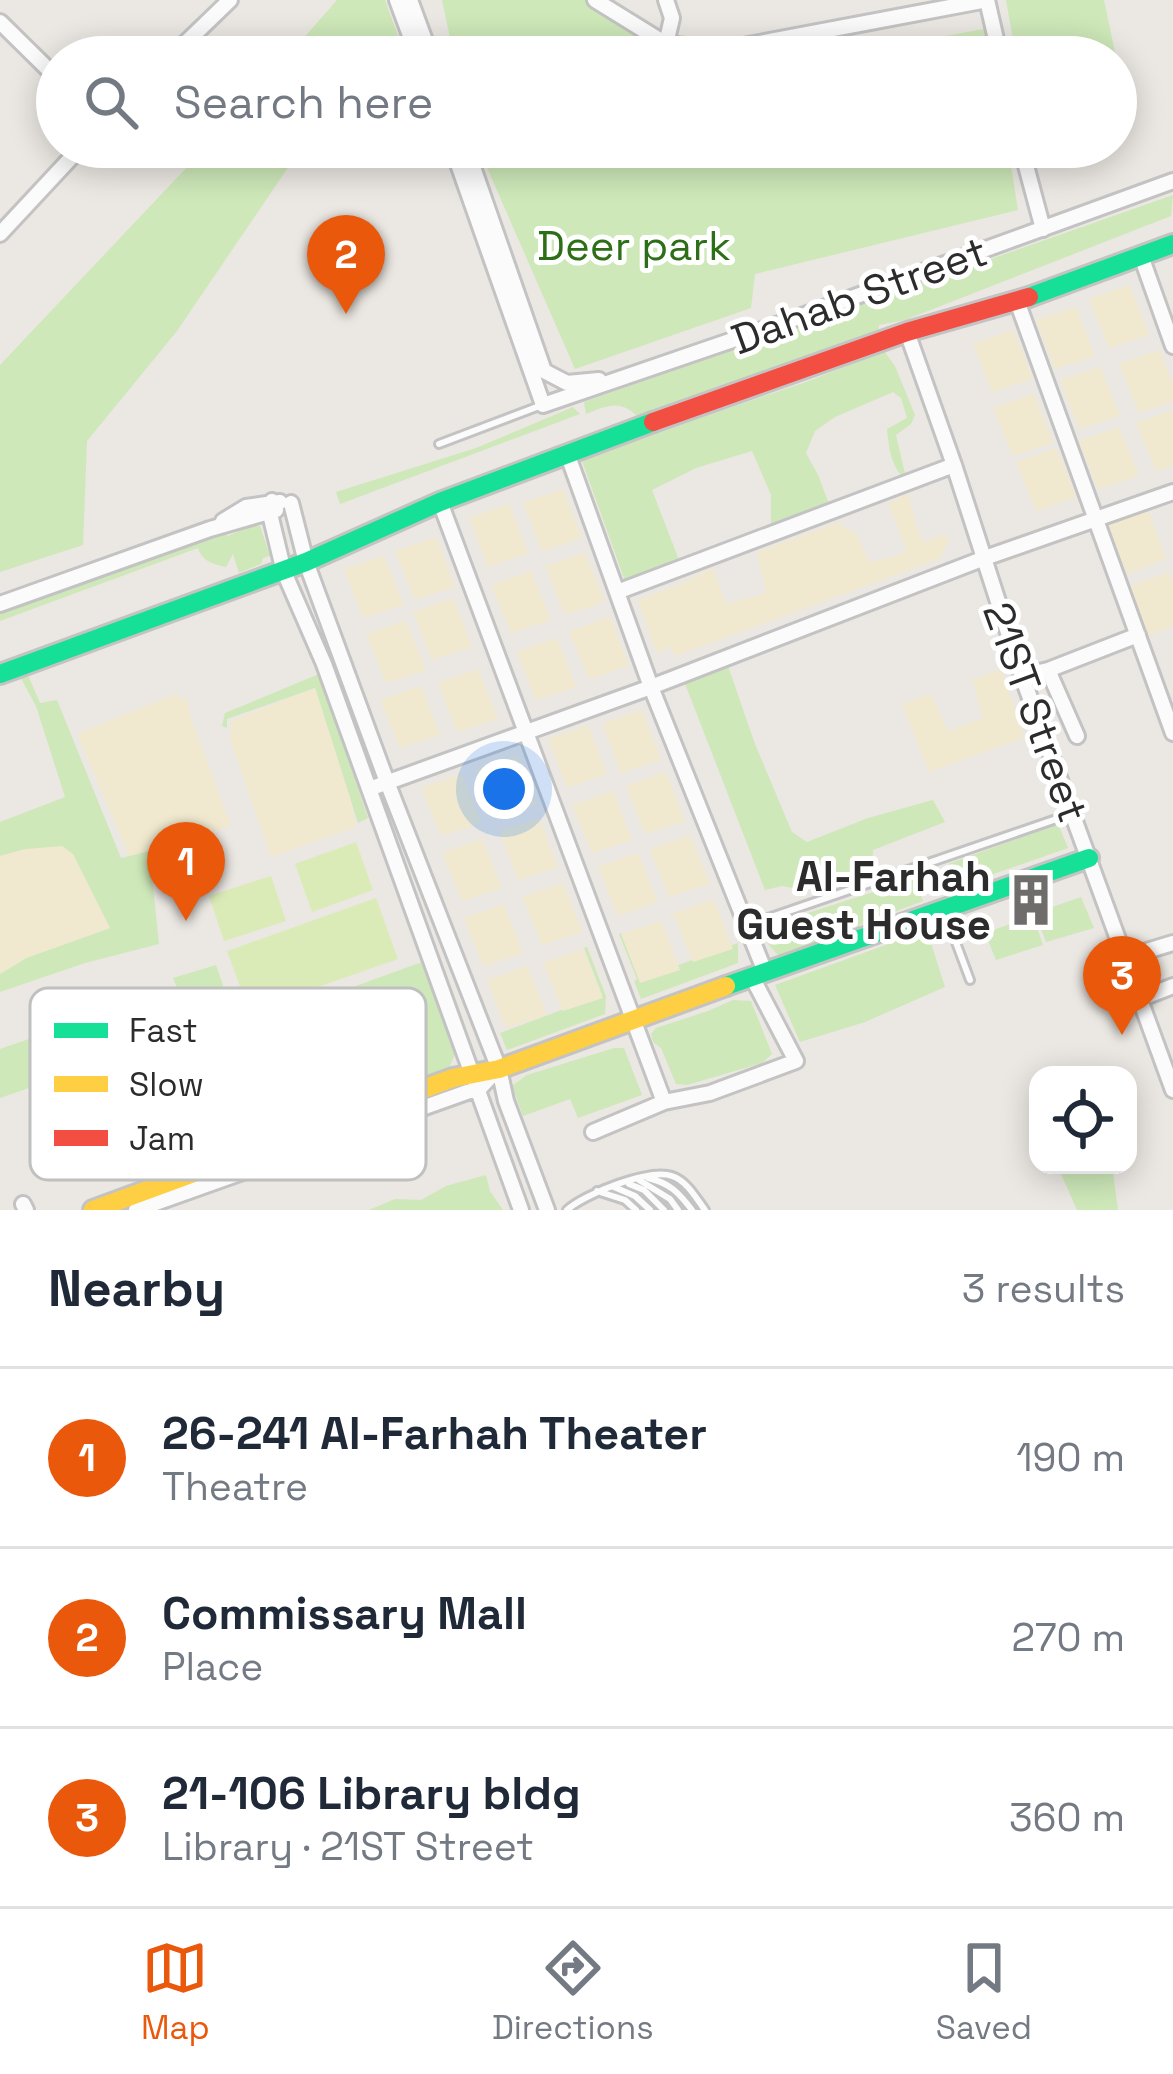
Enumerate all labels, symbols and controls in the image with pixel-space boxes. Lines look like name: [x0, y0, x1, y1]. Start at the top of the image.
search box: [36, 36, 1137, 168]
icon: search: [78, 69, 144, 135]
text: Search here: [174, 74, 433, 131]
pin: 2: [307, 215, 385, 314]
park label: Deer park: [537, 219, 731, 272]
street label: Dahab Street: [724, 225, 994, 366]
street label: 21ST Street: [971, 595, 1100, 829]
your location: [474, 759, 534, 819]
pin: 1: [147, 822, 225, 921]
place label: Al-Farhah Guest House: [736, 850, 991, 951]
building icon: Al-Farhah Guest House: [1002, 871, 1060, 929]
pin: 3: [1083, 936, 1161, 1035]
legend: [30, 988, 426, 1180]
text: Fast: [129, 1010, 198, 1052]
text: Slow: [129, 1064, 204, 1106]
map controls: [1029, 1066, 1137, 1174]
button: locate: [1029, 1066, 1137, 1174]
text: Jam: [129, 1118, 195, 1160]
text: Nearby: [48, 1256, 225, 1321]
text: 3 results: [962, 1264, 1125, 1313]
text: 26-241 Al-Farhah Theater: [162, 1405, 707, 1462]
text: 1: [78, 1433, 96, 1482]
text: 190 m: [1016, 1433, 1125, 1482]
text: Theatre: [162, 1462, 308, 1511]
text: Commissary Mall: [162, 1585, 527, 1642]
text: 2: [75, 1613, 99, 1662]
text: 270 m: [1012, 1613, 1125, 1662]
text: Place: [162, 1642, 263, 1691]
text: 21-106 Library bldg: [162, 1765, 581, 1822]
text: 3: [75, 1793, 99, 1842]
text: 360 m: [1009, 1793, 1125, 1842]
text: Library · 21ST Street: [162, 1822, 534, 1871]
tab: Map: [141, 1935, 210, 2049]
tab: Directions: [492, 1935, 654, 2049]
tab: Saved: [936, 1935, 1032, 2049]

